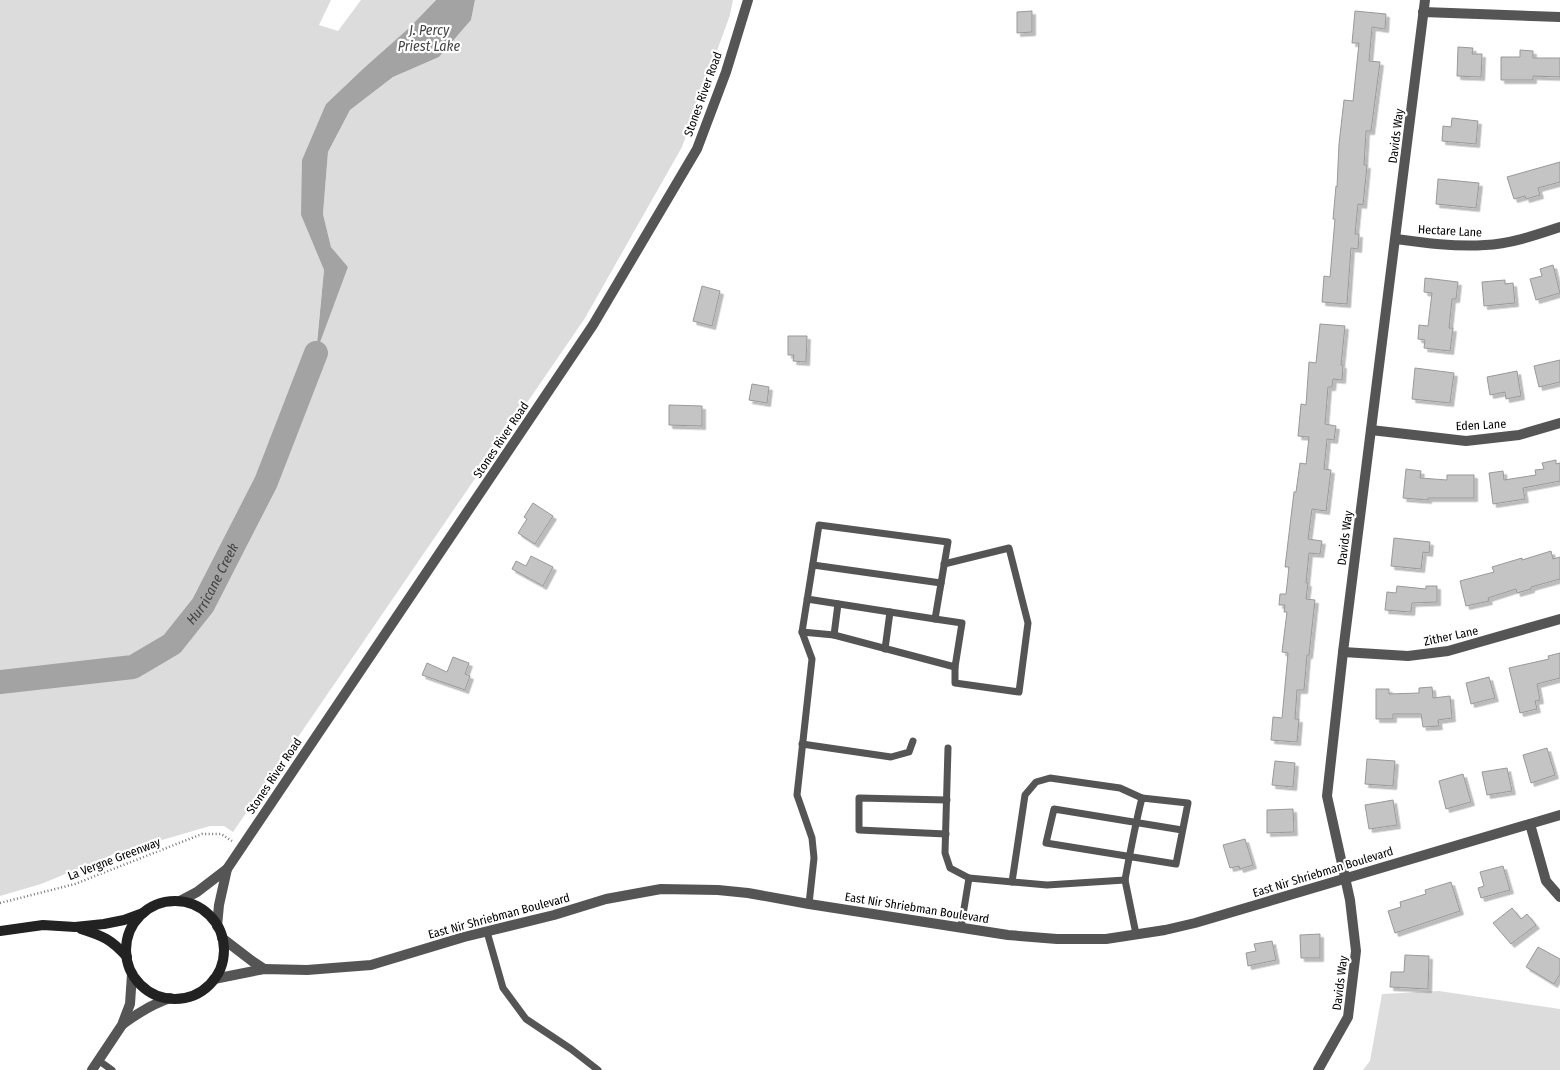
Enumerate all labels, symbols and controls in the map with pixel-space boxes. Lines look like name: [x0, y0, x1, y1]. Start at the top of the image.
water label: J. Percy Priest Lake: [398, 22, 461, 55]
street label: Stones River Road: [681, 50, 725, 138]
street label: Davids Way: [1386, 107, 1406, 164]
street label: Hectare Lane: [1418, 222, 1482, 240]
street label: Stones River Road: [470, 399, 532, 481]
street label: Eden Lane: [1456, 417, 1507, 433]
street label: Davids Way: [1335, 509, 1355, 566]
water label: Hurricane Creek: [182, 540, 242, 628]
street label: Zither Lane: [1423, 623, 1480, 649]
street label: Stones River Road: [243, 735, 305, 817]
street label: La Vergne Greenway: [66, 835, 163, 883]
street label: East Nir Shriebman Boulevard: [1251, 844, 1395, 900]
street label: East Nir Shriebman Boulevard: [427, 890, 571, 942]
street label: East Nir Shriebman Boulevard: [844, 890, 990, 926]
street label: Davids Way: [1330, 954, 1350, 1011]

